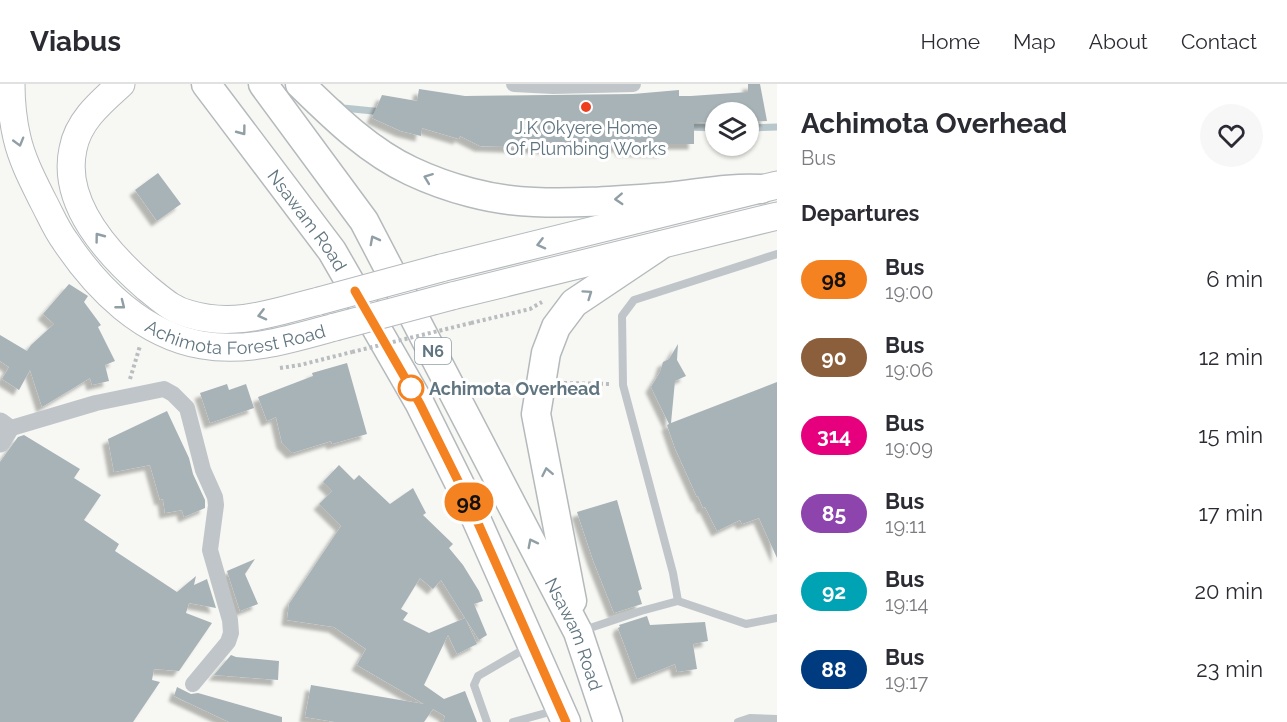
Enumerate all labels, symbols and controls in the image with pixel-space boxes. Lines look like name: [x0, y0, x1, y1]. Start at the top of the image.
text: Viabus: [30, 25, 121, 58]
text: Home: [921, 29, 980, 54]
text: Map: [1013, 29, 1056, 54]
text: About: [1089, 29, 1148, 54]
text: Contact: [1181, 29, 1257, 54]
marker: J.K Okyere Home Of Plumbing Works: [579, 100, 593, 114]
map controls: [705, 102, 759, 156]
button: layers: [705, 102, 759, 156]
button: heart: [1200, 104, 1263, 167]
text: Achimota Overhead: [801, 107, 1067, 140]
place label: J.K Okyere Home Of Plumbing Works: [506, 117, 667, 159]
one-way arrow: [234, 124, 245, 135]
one-way arrow: [12, 136, 24, 147]
text: Bus: [801, 146, 836, 170]
street label: Nsawam Road: [264, 165, 352, 275]
one-way arrow: [423, 172, 433, 185]
one-way arrow: [615, 192, 624, 205]
text: Departures: [801, 200, 919, 226]
one-way arrow: [95, 233, 106, 244]
one-way arrow: [370, 236, 381, 246]
one-way arrow: [537, 236, 547, 249]
text: Bus: [885, 254, 924, 280]
text: 6 min: [1206, 266, 1263, 292]
text: 98: [821, 267, 847, 292]
text: 19:00: [885, 280, 934, 304]
one-way arrow: [581, 290, 592, 301]
one-way arrow: [114, 298, 125, 309]
one-way arrow: [258, 308, 268, 321]
street label: Achimota Forest Road: [142, 315, 327, 358]
text: Bus: [885, 332, 924, 358]
road number: N6: [415, 338, 451, 364]
text: 12 min: [1199, 344, 1263, 370]
text: 90: [821, 345, 847, 370]
text: 19:06: [885, 358, 933, 382]
marker: Achimota Overhead: [398, 375, 424, 401]
place label: Achimota Overhead: [429, 378, 600, 399]
text: Bus: [885, 410, 924, 436]
text: 15 min: [1198, 422, 1263, 448]
text: 314: [817, 423, 851, 448]
text: 19:09: [885, 436, 933, 460]
one-way arrow: [541, 467, 554, 477]
line badge: 98: [442, 482, 496, 522]
text: Bus: [885, 488, 924, 514]
text: 98: [456, 490, 482, 515]
text: 17 min: [1198, 500, 1263, 526]
text: 85: [822, 501, 846, 526]
text: 19:11: [885, 514, 926, 538]
one-way arrow: [528, 539, 539, 549]
text: Bus: [885, 566, 924, 592]
street label: Nsawam Road: [541, 574, 607, 693]
text: 20 min: [1195, 578, 1263, 604]
text: 92: [822, 579, 846, 604]
text: 19:14: [885, 592, 929, 616]
text: Bus: [885, 644, 924, 670]
text: 23 min: [1196, 656, 1263, 682]
text: 88: [821, 657, 847, 682]
text: 19:17: [885, 670, 928, 694]

